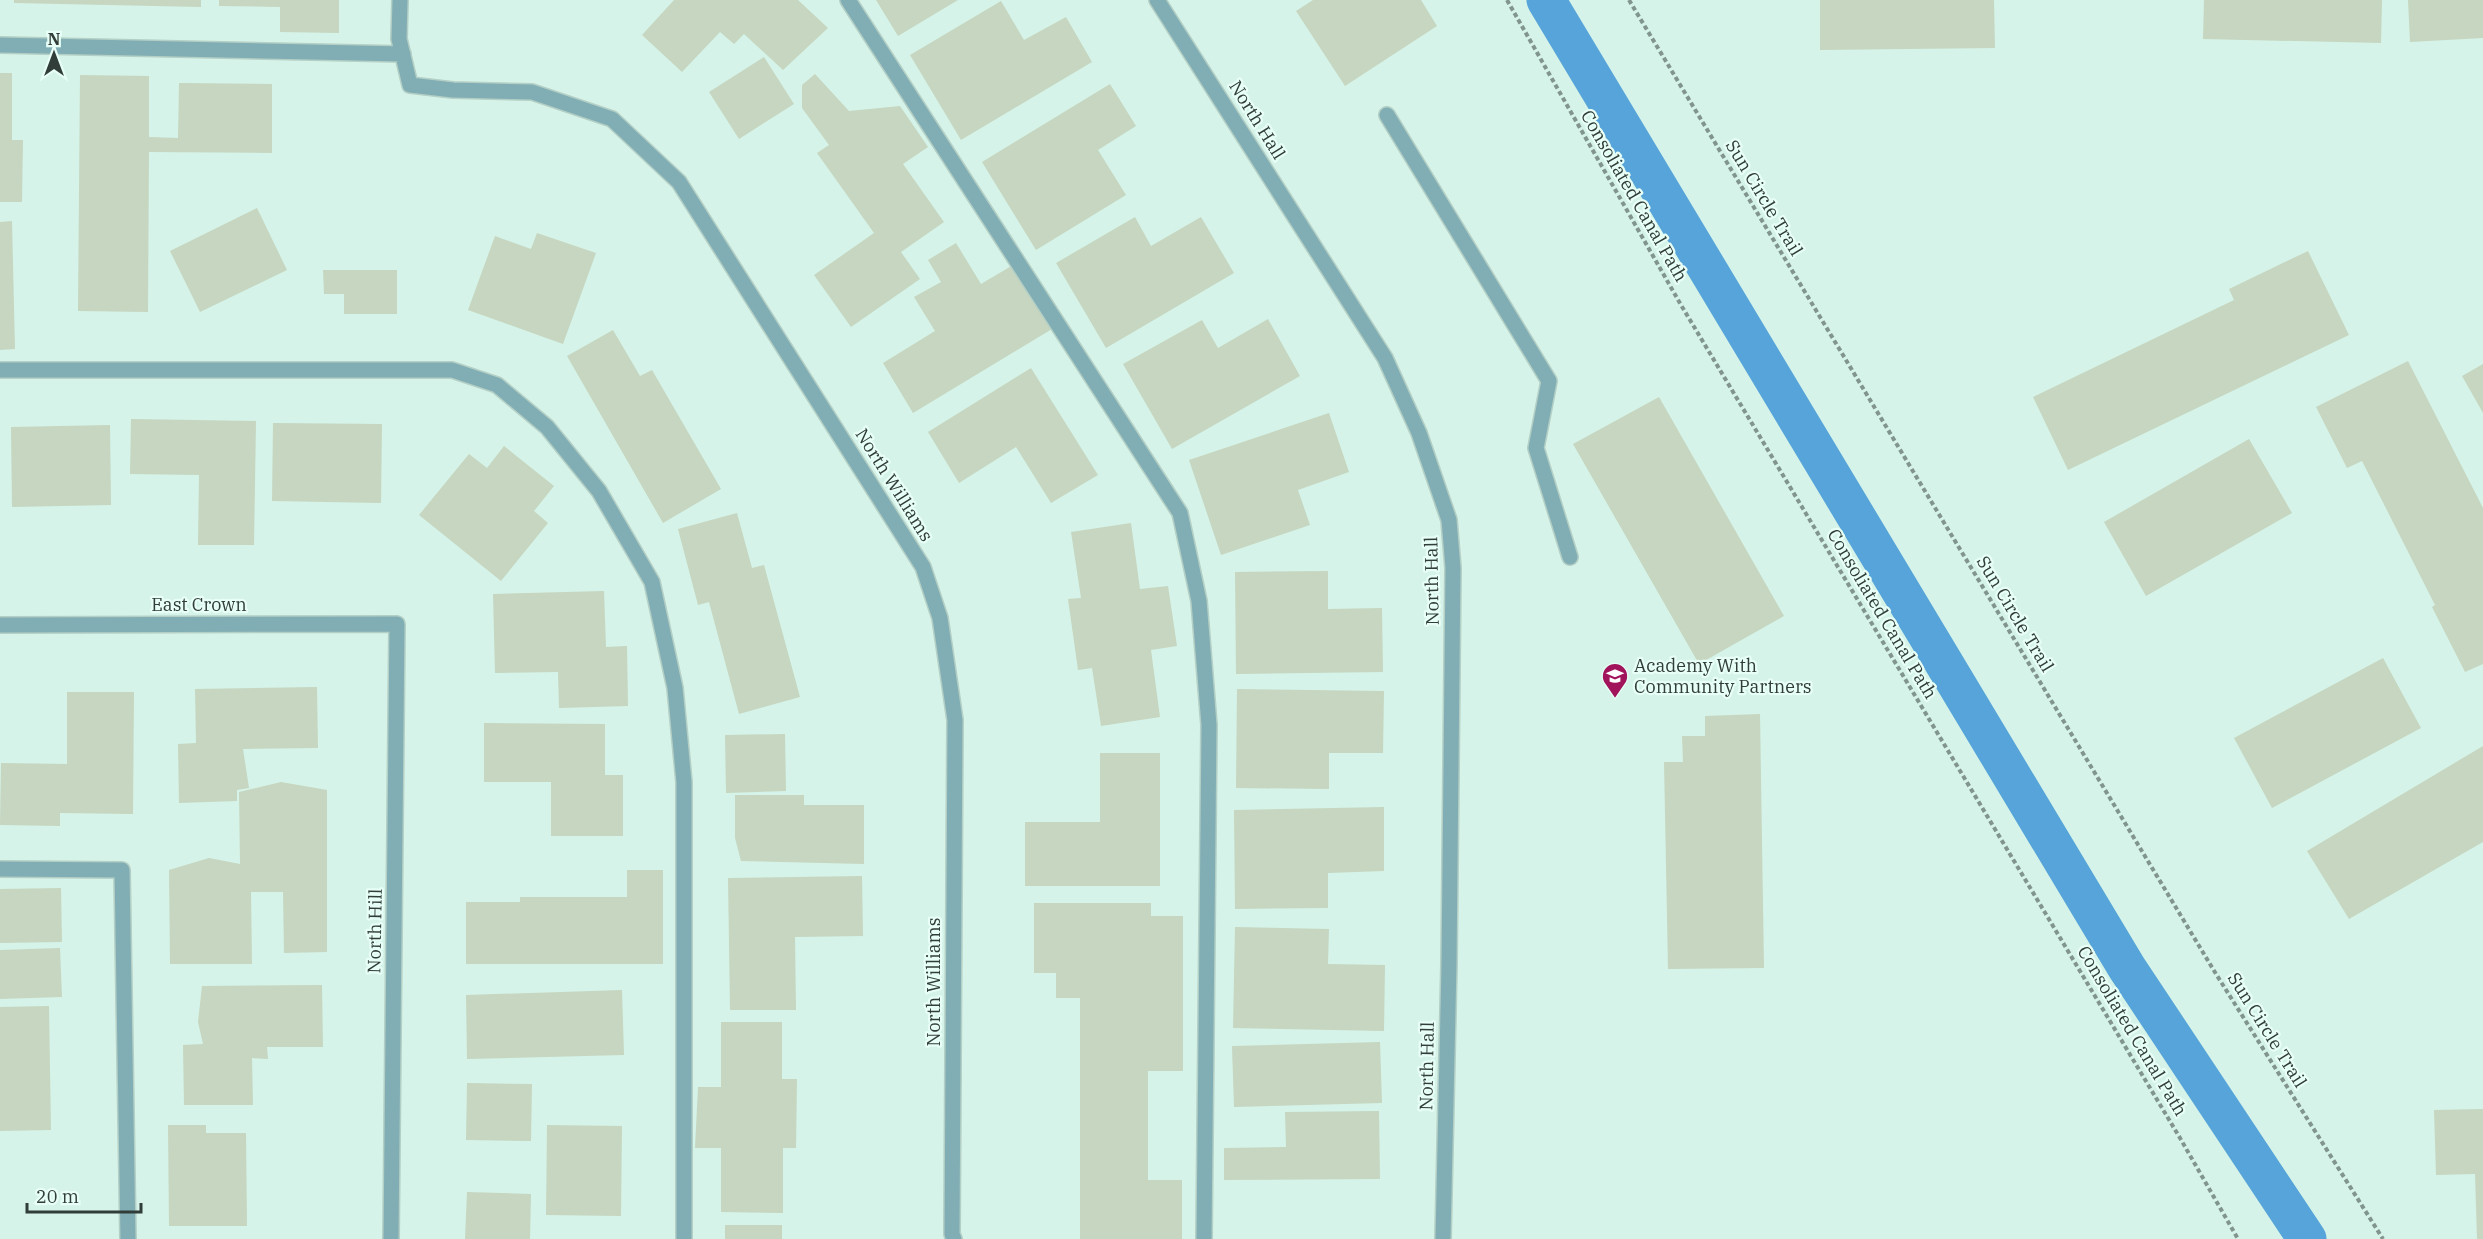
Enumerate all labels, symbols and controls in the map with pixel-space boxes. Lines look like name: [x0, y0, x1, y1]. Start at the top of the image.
north arrow: [24, 24, 84, 84]
text: N: [48, 29, 60, 49]
street label: North Hall: [1224, 76, 1291, 163]
street label: Consoliated Canal Path: [1576, 106, 1693, 286]
street label: Sun Circle Trail: [1721, 135, 1808, 260]
street label: North Williams: [850, 424, 938, 546]
street label: Consoliated Canal Path: [1822, 524, 1942, 703]
street label: North Hall: [1419, 536, 1444, 626]
street label: Sun Circle Trail: [1972, 551, 2059, 676]
street label: East Crown: [151, 593, 247, 616]
place label: Academy With Community Partners: [1634, 654, 1812, 698]
school or university icon: Academy With Community Partners: [1600, 661, 1630, 699]
street label: North Hill: [362, 888, 387, 973]
street label: North Williams: [922, 917, 945, 1047]
street label: Consoliated Canal Path: [2072, 941, 2192, 1120]
street label: Sun Circle Trail: [2223, 968, 2312, 1092]
street label: North Hall: [1414, 1021, 1439, 1111]
scale bar: [27, 1176, 141, 1214]
text: 20 m: [36, 1185, 79, 1208]

